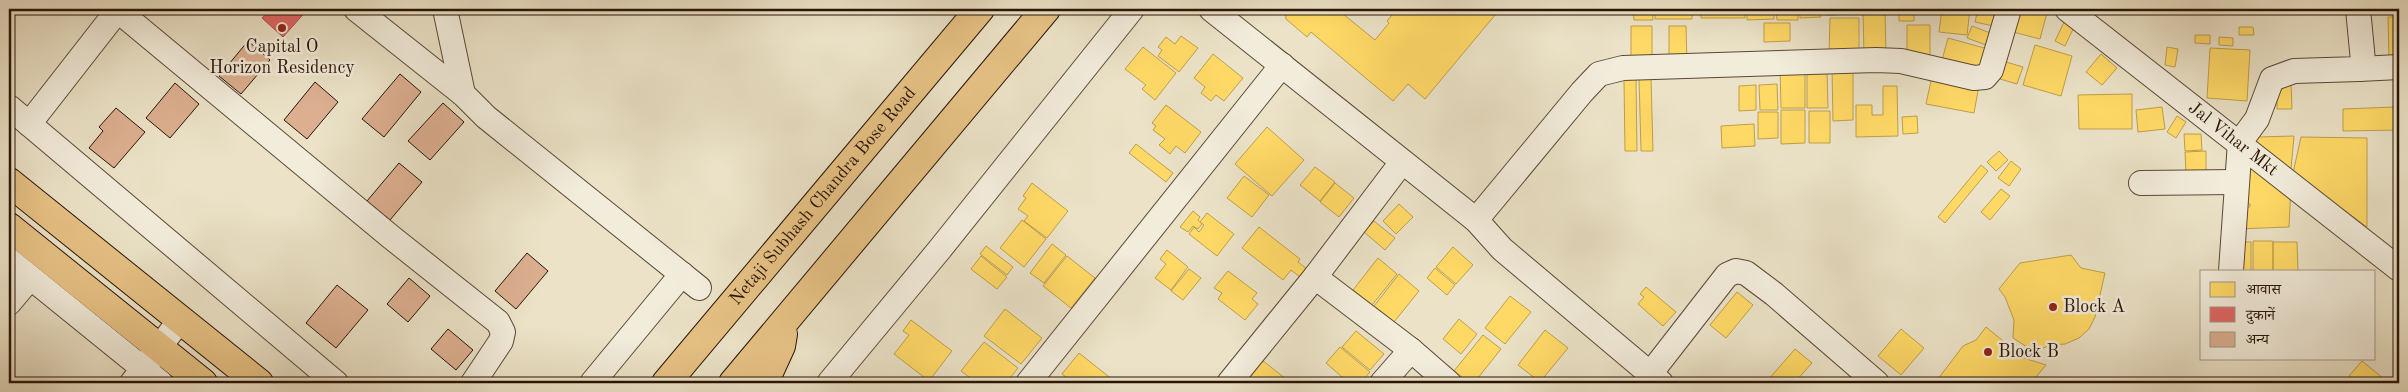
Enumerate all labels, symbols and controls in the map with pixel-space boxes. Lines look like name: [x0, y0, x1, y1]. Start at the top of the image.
marker: Capital O Horizon Residency: [276, 22, 288, 34]
place label: Capital O Horizon Residency: [209, 38, 355, 77]
street label: Netaji Subhash Chandra Bose Road: [727, 84, 919, 308]
street label: Jal Vihar Mkt: [2185, 99, 2281, 180]
legend: [2200, 270, 2376, 360]
text: आवास: [2246, 283, 2282, 298]
place label: Block A: [2063, 298, 2125, 316]
marker: Block A: [2047, 301, 2059, 313]
text: दुकानें: [2245, 306, 2276, 325]
text: अन्य: [2246, 333, 2270, 348]
place label: Block B: [1998, 343, 2059, 361]
marker: Block B: [1982, 346, 1994, 358]

